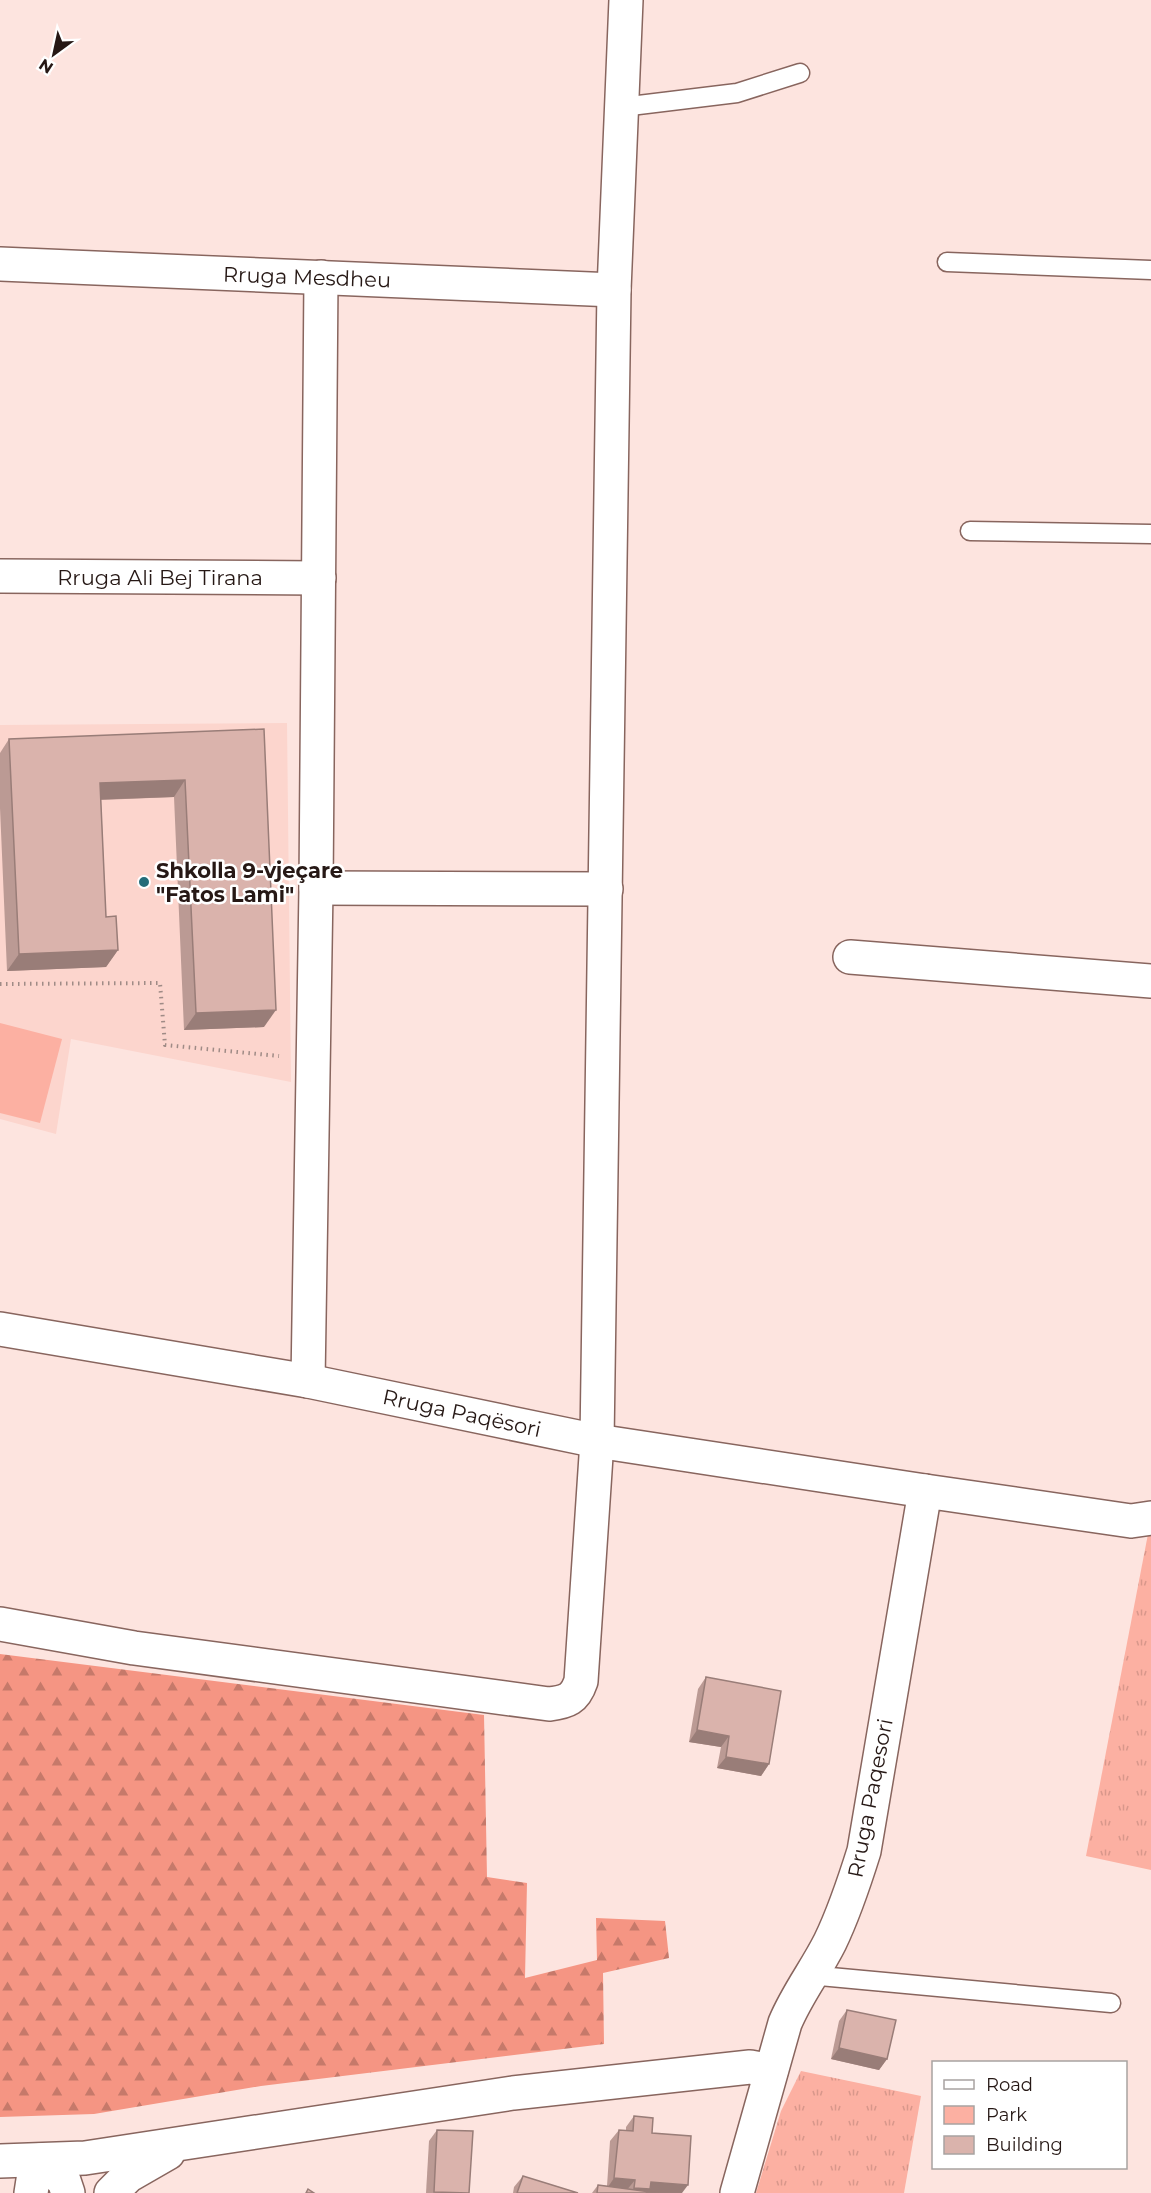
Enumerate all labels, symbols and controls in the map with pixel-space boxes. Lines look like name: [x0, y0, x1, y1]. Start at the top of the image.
north arrow: [24, 24, 84, 84]
text: N: [36, 55, 57, 78]
street label: Rruga Mesdheu: [223, 262, 391, 292]
street label: Rruga Ali Bej Tirana: [57, 565, 263, 590]
place label: Shkolla 9-vjeçare "Fatos Lami": [156, 858, 343, 907]
marker: Shkolla 9-vjeçare "Fatos Lami": [137, 875, 151, 889]
street label: Rruga Paqësori: [380, 1384, 544, 1442]
street label: Rruga Paqesori: [842, 1716, 898, 1880]
legend: [932, 2061, 1127, 2169]
text: Road: [986, 2074, 1033, 2096]
text: Park: [986, 2104, 1027, 2126]
text: Building: [986, 2134, 1063, 2156]

